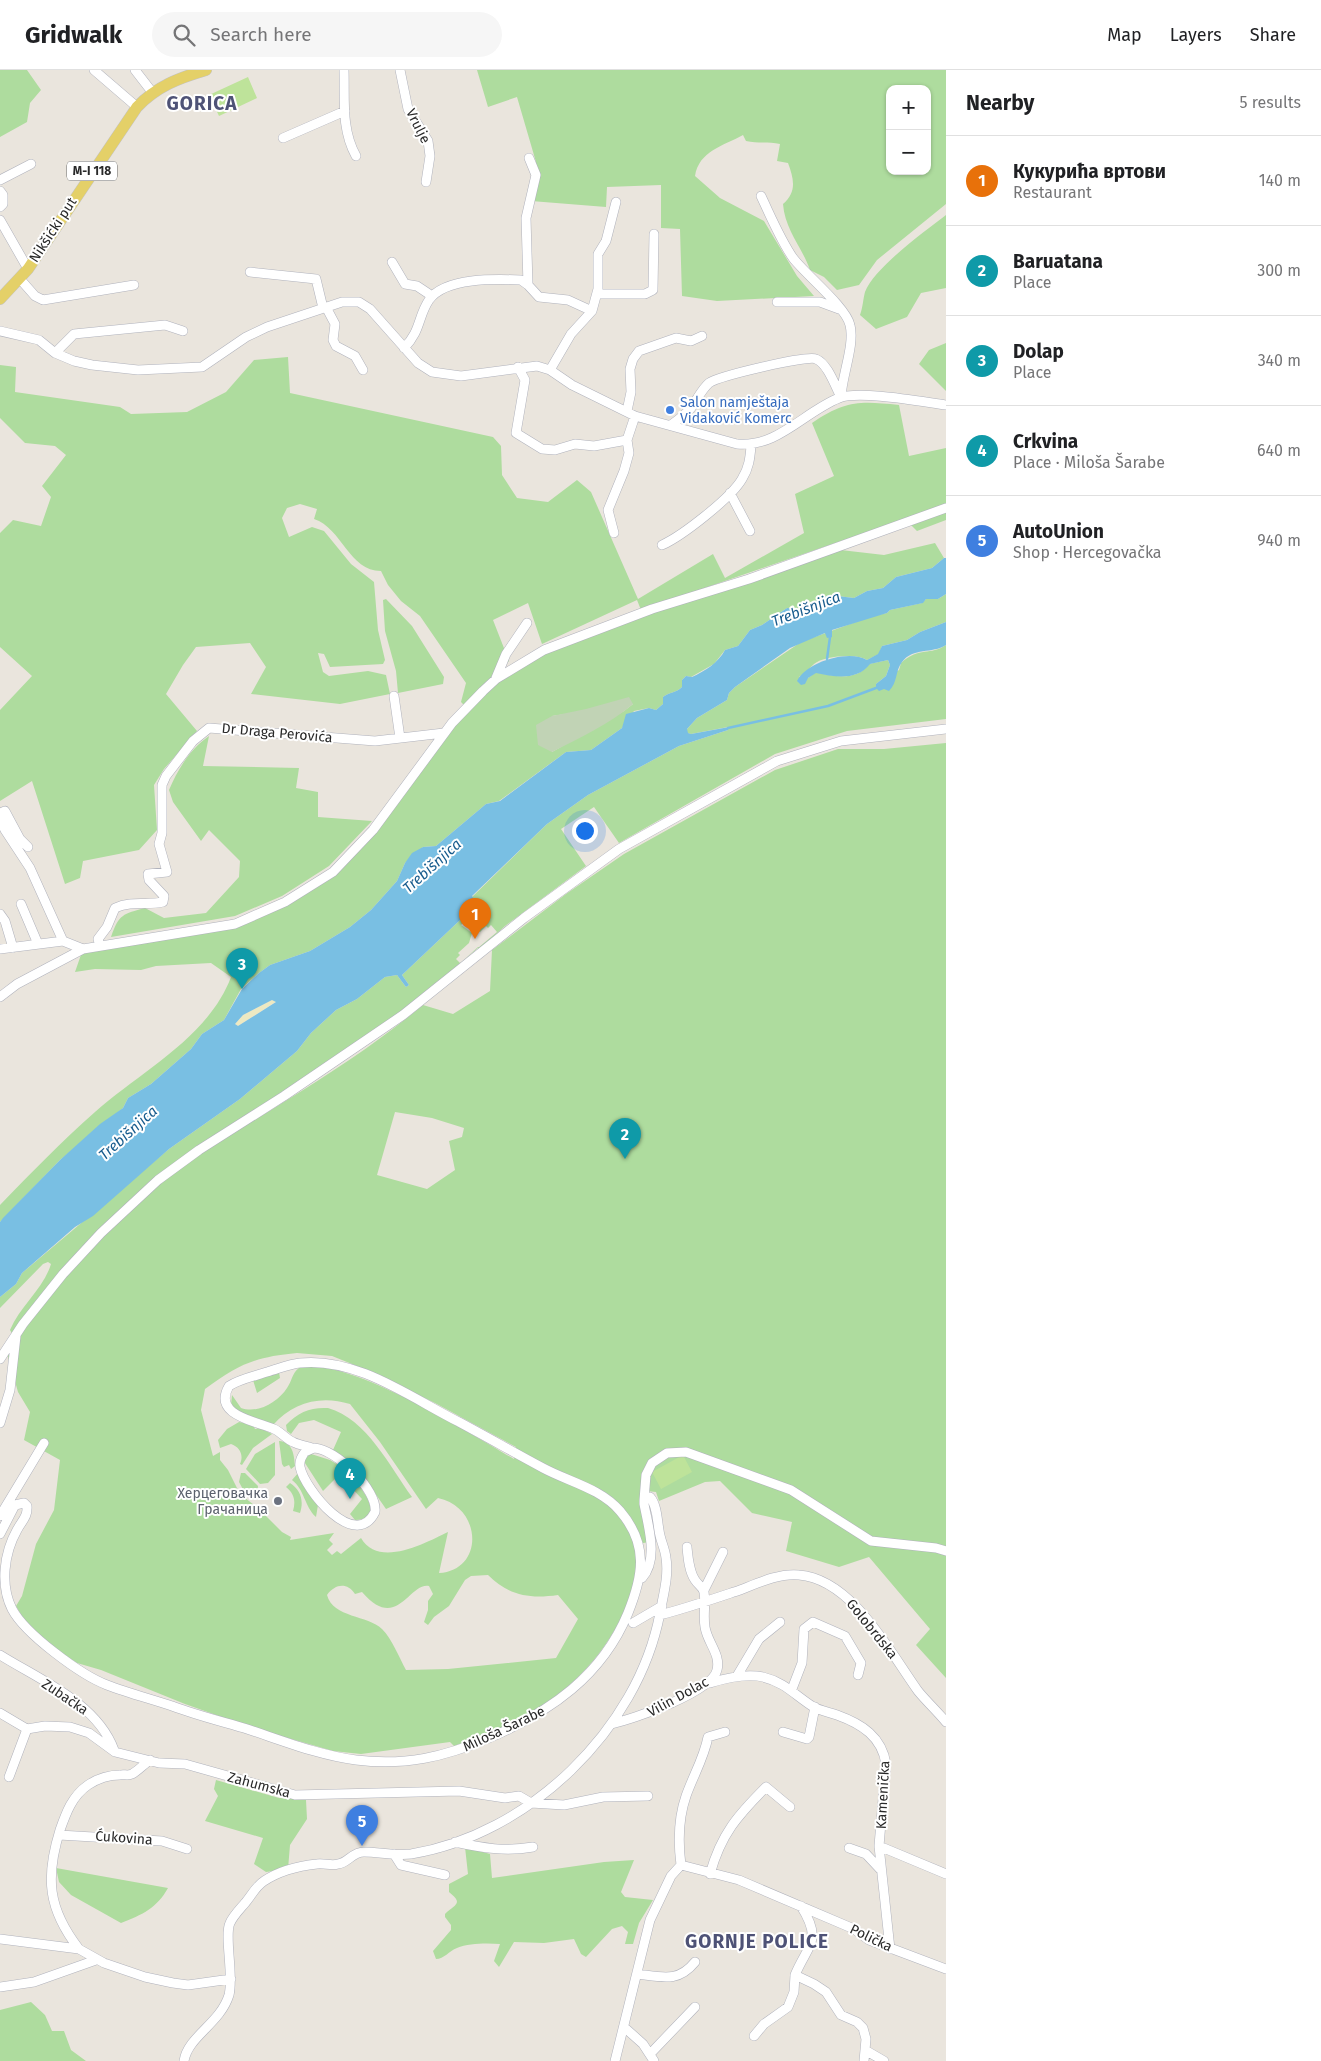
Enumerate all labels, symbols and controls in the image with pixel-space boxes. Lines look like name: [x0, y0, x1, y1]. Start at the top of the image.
search box: [152, 12, 502, 57]
text: Gridwalk: [25, 21, 122, 49]
icon: search: [170, 21, 198, 49]
text: Search here: [210, 23, 312, 46]
text: Map: [1107, 24, 1142, 46]
text: Layers: [1170, 24, 1222, 46]
text: Share: [1250, 24, 1296, 46]
map controls: [886, 85, 931, 175]
button: +: [886, 85, 931, 130]
text: Nearby: [966, 90, 1034, 116]
district label: GORICA: [167, 92, 237, 115]
text: 5 results: [1240, 93, 1301, 112]
street label: Vrulje: [402, 106, 434, 146]
button: −: [886, 130, 931, 175]
text: Кукурића вртови: [1013, 160, 1166, 183]
road number: M-I 118: [67, 162, 117, 180]
text: 1: [978, 171, 986, 190]
text: 140 m: [1259, 171, 1301, 190]
text: Restaurant: [1013, 183, 1092, 202]
street label: Nikšićki put: [26, 193, 81, 266]
text: Baruatana: [1013, 250, 1103, 273]
text: 2: [978, 261, 986, 280]
text: 300 m: [1257, 261, 1301, 280]
text: Place: [1013, 273, 1052, 292]
text: Dolap: [1013, 340, 1064, 363]
text: 3: [978, 351, 986, 370]
text: 340 m: [1258, 351, 1301, 370]
text: Place: [1013, 363, 1052, 382]
place label: Salon namještaja Vidaković Komerc: [680, 394, 792, 427]
marker: Salon namještaja Vidaković Komerc: [664, 404, 676, 416]
text: Crkvina: [1013, 430, 1078, 453]
text: 4: [977, 441, 987, 460]
text: 640 m: [1257, 441, 1301, 460]
text: Place · Miloša Šarabe: [1013, 453, 1165, 472]
text: AutoUnion: [1013, 520, 1104, 543]
text: 5: [978, 531, 986, 550]
text: 940 m: [1257, 531, 1301, 550]
text: Shop · Hercegovačka: [1013, 543, 1162, 562]
water label: Trebišnjica: [769, 588, 843, 630]
street label: Dr Draga Perovića: [221, 720, 333, 746]
your location: [572, 818, 598, 844]
water label: Trebišnjica: [399, 835, 465, 897]
pin: 1: [459, 898, 491, 939]
pin: 3: [226, 948, 258, 989]
water label: Trebišnjica: [95, 1102, 161, 1164]
pin: 2: [609, 1118, 641, 1159]
pin: 4: [334, 1458, 366, 1499]
place label: Херцеговачка Грачаница: [177, 1485, 268, 1518]
marker: Херцеговачка Грачаница: [272, 1495, 284, 1507]
street label: Golobrdska: [843, 1596, 901, 1662]
street label: Vilin Dolac: [644, 1673, 712, 1721]
street label: Zubačka: [39, 1675, 91, 1719]
street label: Miloša Šarabe: [460, 1702, 548, 1755]
street label: Kamenička: [873, 1760, 893, 1830]
street label: Zahumska: [226, 1768, 292, 1802]
pin: 5: [346, 1805, 378, 1846]
street label: Ćukovina: [95, 1827, 153, 1848]
street label: Polička: [847, 1920, 895, 1956]
district label: GORNJE POLICE: [685, 1930, 829, 1953]

